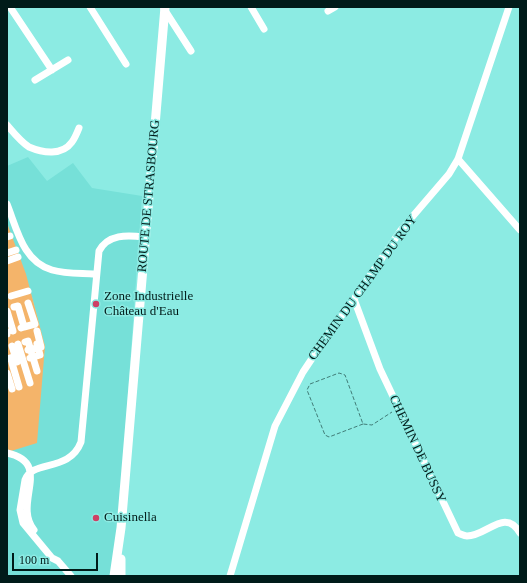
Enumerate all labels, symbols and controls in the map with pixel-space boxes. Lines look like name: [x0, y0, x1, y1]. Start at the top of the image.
street label: ROUTE DE STRASBOURG: [135, 119, 163, 273]
street label: CHEMIN DU CHAMP DU ROY: [305, 212, 421, 364]
place label: Zone Industrielle Château d'Eau: [104, 289, 193, 320]
marker: Zone Industrielle Château d'Eau: [91, 299, 101, 309]
street label: CHEMIN DE BUSSY: [385, 393, 449, 505]
place label: Cuisinella: [104, 510, 157, 526]
marker: Cuisinella: [91, 513, 101, 523]
scale bar: [14, 545, 100, 571]
text: 100 m: [19, 553, 49, 567]

